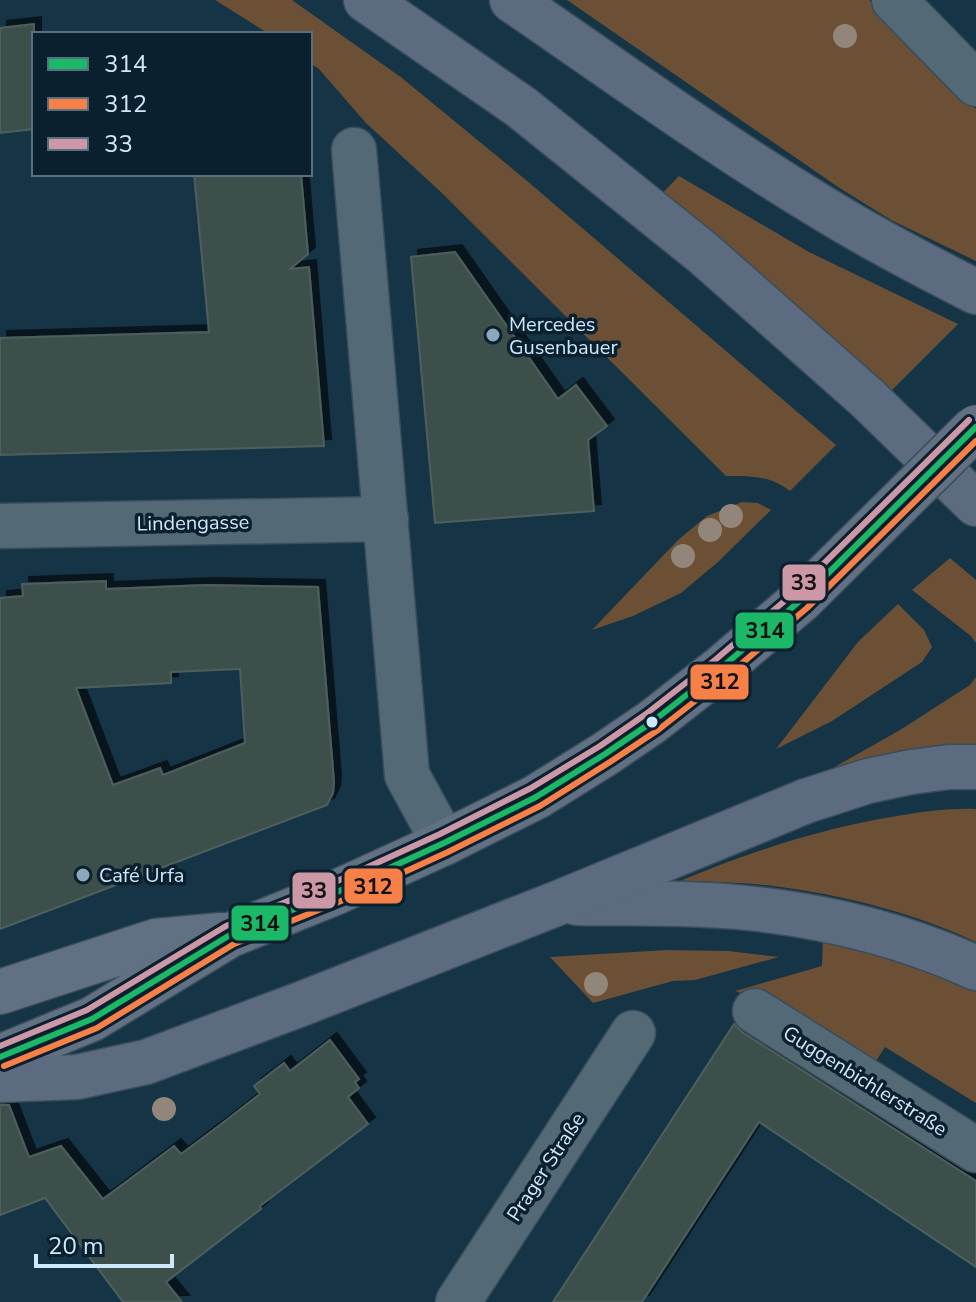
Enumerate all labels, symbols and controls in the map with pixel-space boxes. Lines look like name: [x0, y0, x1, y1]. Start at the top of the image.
legend: [32, 32, 312, 176]
text: 314: [104, 48, 147, 80]
text: 312: [104, 88, 147, 120]
text: 33: [104, 128, 133, 160]
place label: Mercedes Gusenbauer: [509, 311, 618, 361]
marker: Mercedes Gusenbauer: [484, 326, 502, 344]
street label: Lindengasse: [136, 509, 250, 537]
line badge: 33: [781, 563, 827, 602]
text: 33: [791, 568, 817, 598]
line badge: 314: [734, 611, 795, 650]
text: 314: [745, 616, 785, 646]
line badge: 312: [689, 663, 750, 701]
text: 312: [700, 667, 740, 697]
unlabelled marker: [644, 714, 660, 730]
place label: Café Urfa: [99, 862, 184, 889]
marker: Café Urfa: [74, 866, 92, 884]
line badge: 312: [343, 867, 404, 905]
line badge: 33: [291, 871, 337, 910]
text: 312: [353, 872, 393, 902]
text: 33: [301, 876, 327, 906]
line badge: 314: [230, 904, 290, 942]
text: 314: [240, 909, 280, 939]
street label: Guggenbichlerstraße: [778, 1020, 952, 1142]
street label: Prager Straße: [501, 1107, 591, 1227]
scale bar: [36, 1218, 172, 1268]
text: 20 m: [48, 1230, 104, 1262]

